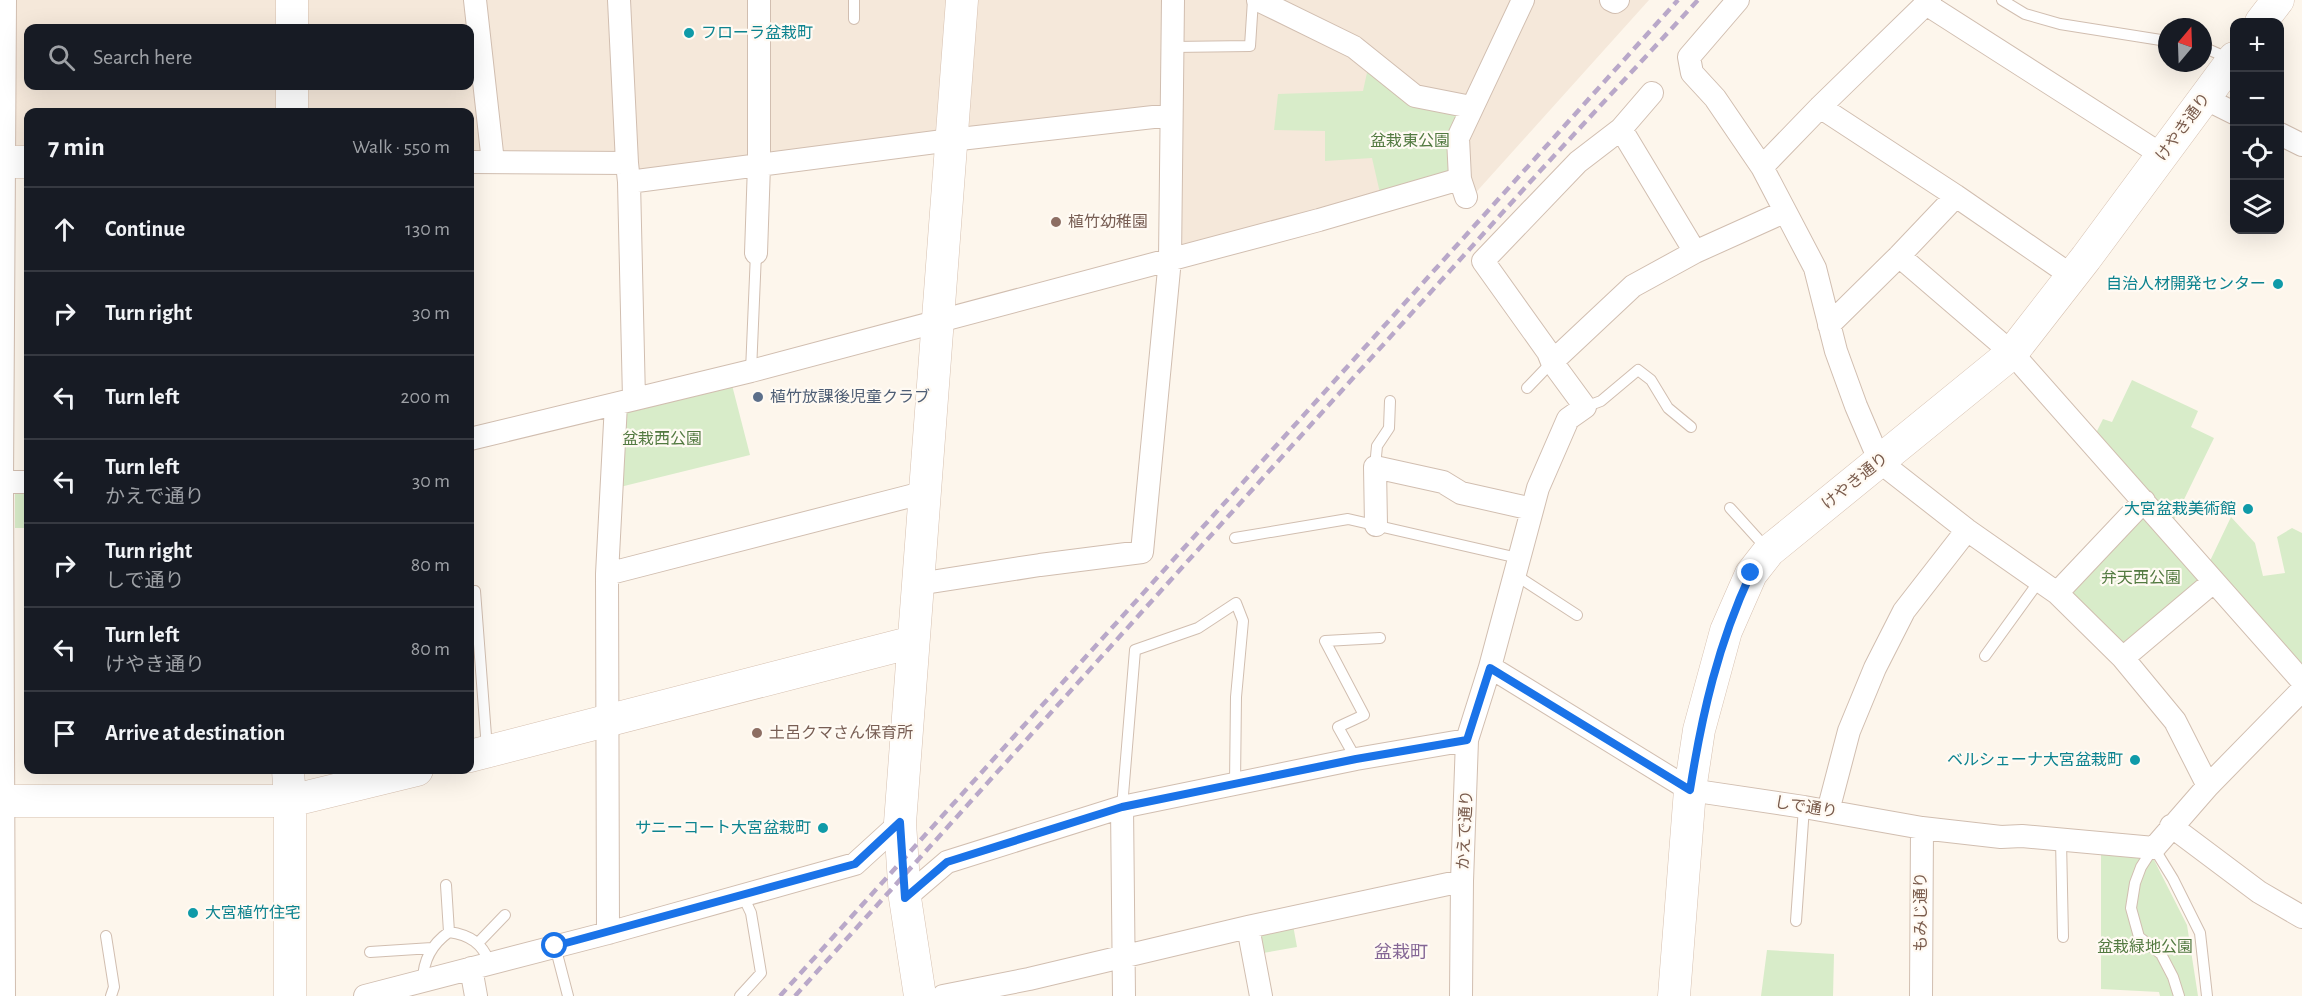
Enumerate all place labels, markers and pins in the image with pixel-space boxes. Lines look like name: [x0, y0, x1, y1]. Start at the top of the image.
place label: フローラ盆栽町: [701, 24, 813, 41]
marker: フローラ盆栽町: [682, 26, 696, 40]
place label: 植竹幼稚園: [1068, 213, 1148, 230]
marker: 植竹幼稚園: [1049, 215, 1063, 229]
place label: 自治人材開発センター: [2106, 275, 2266, 292]
marker: 自治人材開発センター: [2271, 277, 2285, 291]
place label: 植竹放課後児童クラブ: [770, 388, 930, 405]
marker: 植竹放課後児童クラブ: [751, 390, 765, 404]
place label: 大宮盆栽美術館: [2124, 500, 2236, 517]
marker: 大宮盆栽美術館: [2241, 502, 2255, 516]
place label: 土呂クマさん保育所: [769, 724, 913, 741]
marker: 土呂クマさん保育所: [750, 726, 764, 740]
place label: ベルシェーナ大宮盆栽町: [1947, 751, 2123, 768]
marker: ベルシェーナ大宮盆栽町: [2128, 753, 2142, 767]
place label: サニーコート大宮盆栽町: [635, 819, 811, 836]
marker: サニーコート大宮盆栽町: [816, 821, 830, 835]
place label: 大宮植竹住宅: [205, 904, 301, 921]
marker: 大宮植竹住宅: [186, 906, 200, 920]

